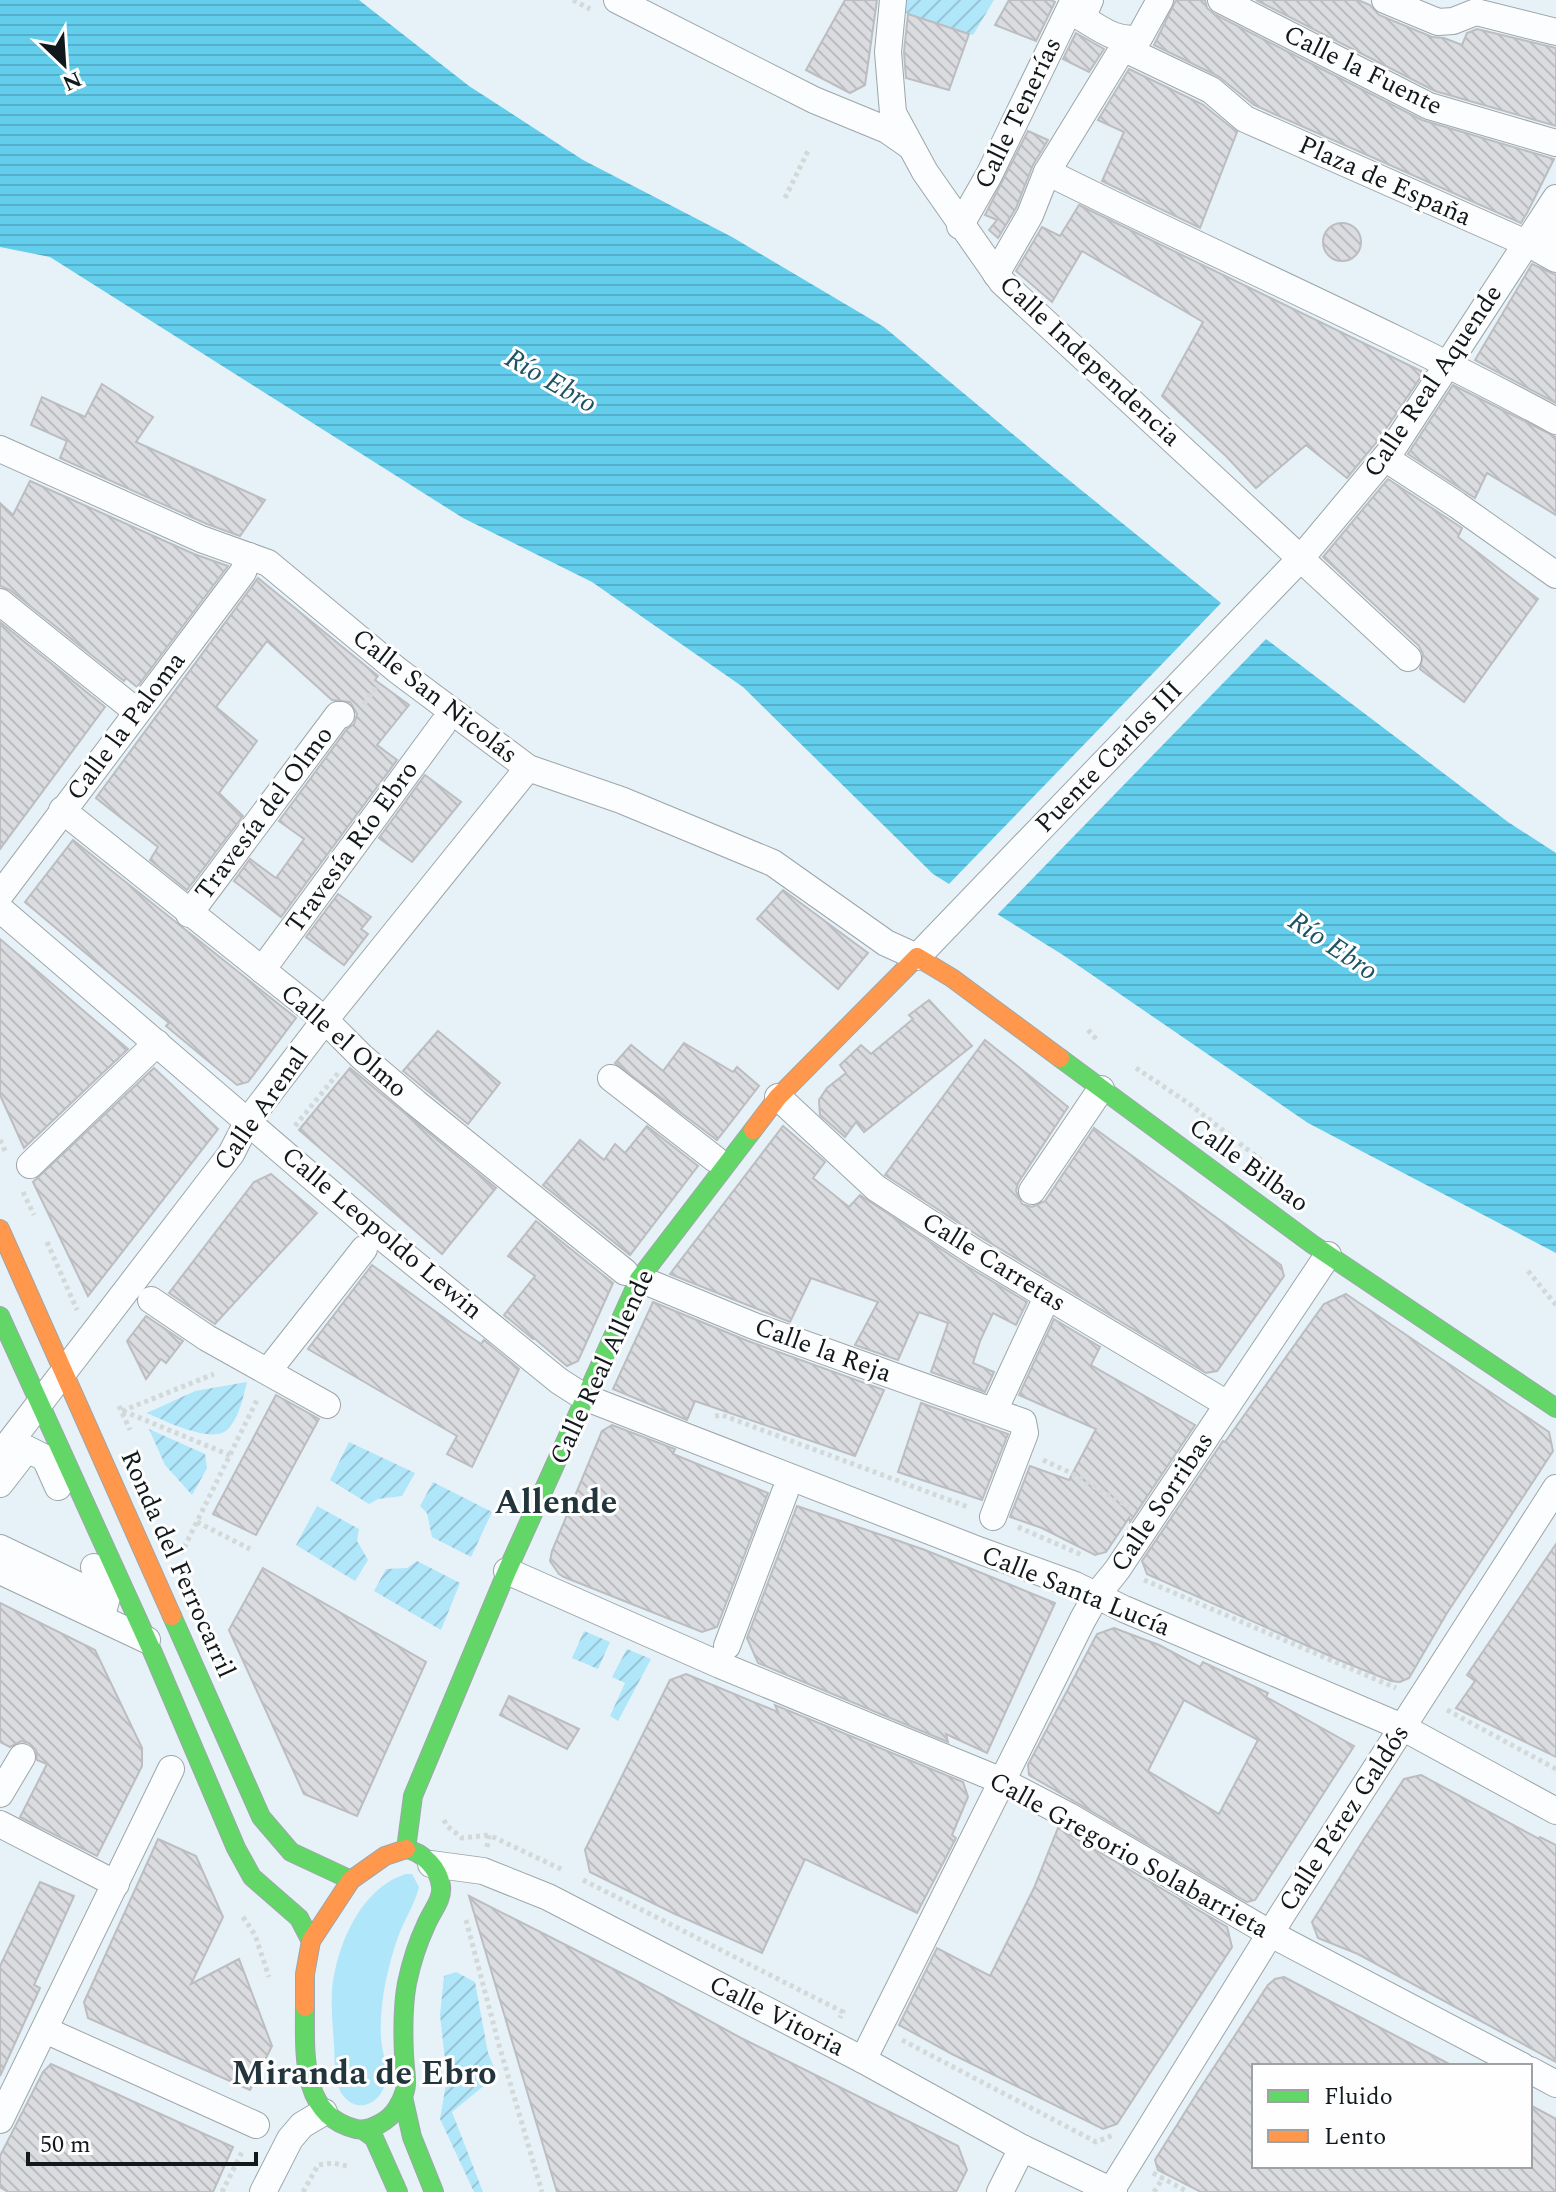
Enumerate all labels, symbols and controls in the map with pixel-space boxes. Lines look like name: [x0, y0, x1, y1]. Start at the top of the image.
street label: Calle la Fuente: [1277, 14, 1449, 126]
north arrow: [24, 24, 104, 104]
street label: Calle Tenerías: [964, 30, 1072, 196]
text: N: [57, 62, 87, 100]
street label: Plaza de España: [1292, 125, 1478, 237]
street label: Calle Independencia: [990, 266, 1190, 456]
street label: Calle Real Aquende: [1353, 276, 1513, 486]
water label: Río Ebro: [497, 337, 605, 425]
street label: Calle San Nicolás: [343, 618, 527, 774]
street label: Calle la Paloma: [56, 643, 196, 809]
street label: Puente Carlos III: [1026, 672, 1192, 842]
street label: Travesía del Olmo: [185, 717, 343, 909]
street label: Travesía Río Ebro: [275, 752, 429, 942]
water label: Río Ebro: [1279, 900, 1387, 992]
street label: Calle el Olmo: [271, 974, 417, 1108]
street label: Calle Arenal: [203, 1039, 319, 1179]
street label: Calle Bilbao: [1181, 1108, 1317, 1222]
street label: Calle Leopoldo Lewin: [272, 1137, 492, 1329]
street label: Calle Carretas: [914, 1202, 1074, 1322]
street label: Calle Real Allende: [539, 1263, 665, 1471]
street label: Calle la Reja: [749, 1307, 897, 1393]
street label: Calle Sorribas: [1100, 1424, 1224, 1580]
street label: Ronda del Ferrocarril: [110, 1444, 246, 1684]
district label: Allende: [495, 1477, 617, 1529]
street label: Calle Santa Lucía: [975, 1535, 1177, 1647]
street label: Calle Pérez Galdós: [1268, 1716, 1420, 1920]
street label: Calle Gregorio Solabarrieta: [982, 1761, 1277, 1949]
street label: Calle Vitoria: [702, 1965, 852, 2067]
district label: Miranda de Ebro: [231, 2048, 497, 2100]
legend: [1252, 2064, 1532, 2168]
text: Fluido: [1324, 2079, 1393, 2115]
scale bar: [28, 2116, 256, 2166]
text: Lento: [1324, 2119, 1386, 2155]
text: 50 m: [40, 2127, 91, 2163]

